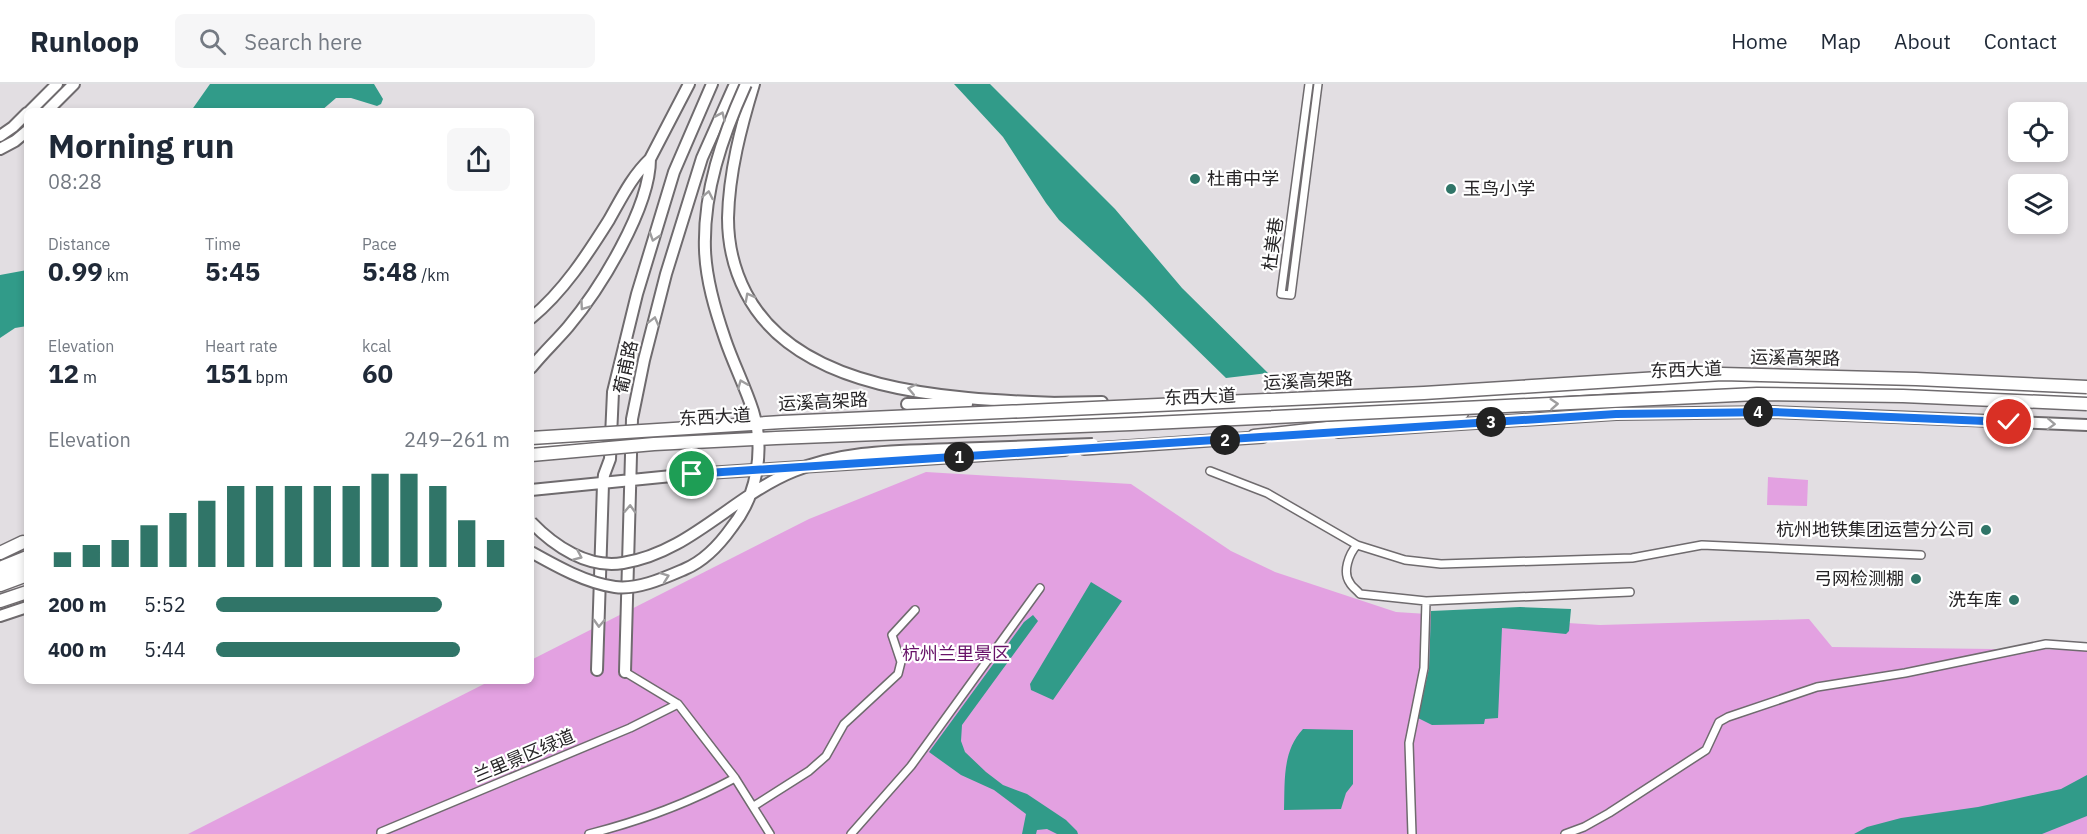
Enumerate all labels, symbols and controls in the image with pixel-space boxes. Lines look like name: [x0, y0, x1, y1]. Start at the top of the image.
search box: [175, 14, 595, 68]
text: Runloop: [30, 23, 139, 60]
icon: search: [196, 25, 229, 58]
text: Search here: [244, 27, 362, 56]
text: Home: [1731, 27, 1788, 55]
text: Map: [1821, 27, 1861, 55]
text: About: [1894, 27, 1951, 55]
text: Contact: [1984, 27, 2057, 55]
map controls: [2008, 102, 2068, 234]
button: locate: [2008, 102, 2068, 162]
one-way arrow: [713, 111, 725, 122]
text: Morning run: [48, 124, 234, 167]
button: share: [447, 128, 510, 191]
place label: 杜甫中学: [1207, 167, 1279, 190]
text: 08:28: [48, 168, 102, 195]
marker: 杜甫中学: [1188, 172, 1202, 186]
button: layers: [2008, 174, 2068, 234]
place label: 玉鸟小学: [1463, 177, 1535, 200]
marker: 玉鸟小学: [1444, 182, 1458, 196]
one-way arrow: [701, 190, 714, 200]
street label: 杜美巷: [1257, 216, 1288, 272]
one-way arrow: [649, 231, 661, 241]
text: Distance: [48, 234, 110, 254]
text: Time: [205, 234, 241, 254]
text: Pace: [362, 234, 397, 254]
text: 0.99: [48, 254, 103, 288]
text: 5:45: [205, 254, 260, 288]
text: 5:48: [362, 254, 417, 288]
text: km: [103, 265, 129, 285]
text: /km: [417, 265, 450, 285]
one-way arrow: [744, 293, 756, 304]
one-way arrow: [580, 299, 591, 310]
one-way arrow: [646, 316, 659, 326]
text: Elevation: [48, 336, 114, 356]
text: Heart rate: [205, 336, 278, 356]
text: kcal: [362, 336, 391, 356]
street label: 葡甫路: [609, 338, 642, 396]
street label: 运溪高架路: [1750, 345, 1840, 370]
text: 12: [48, 356, 79, 390]
text: 151: [205, 356, 252, 390]
text: 60: [362, 356, 393, 390]
street label: 东西大道: [1650, 357, 1722, 382]
text: m: [79, 367, 97, 387]
text: bpm: [252, 367, 288, 387]
street label: 运溪高架路: [1262, 367, 1354, 394]
one-way arrow: [737, 379, 749, 390]
one-way arrow: [907, 384, 917, 397]
street label: 东西大道: [1164, 384, 1236, 409]
street label: 运溪高架路: [777, 388, 869, 415]
pin: [1983, 396, 2034, 447]
pin: 4: [1743, 397, 1773, 427]
one-way arrow: [1550, 398, 1559, 411]
text: 4: [1753, 402, 1763, 422]
street label: 东西大道: [678, 403, 752, 430]
icon: check: [1992, 405, 2025, 438]
pin: 3: [1476, 407, 1506, 437]
text: 3: [1486, 412, 1496, 432]
one-way arrow: [2047, 417, 2056, 430]
pin: 2: [1210, 425, 1240, 455]
text: Elevation: [48, 426, 131, 453]
text: 249–261 m: [404, 426, 510, 453]
text: 2: [1220, 430, 1230, 450]
pin: 1: [944, 442, 974, 472]
text: 1: [954, 447, 964, 467]
pin: [666, 448, 717, 499]
icon: arrive: [675, 457, 708, 490]
one-way arrow: [624, 504, 636, 513]
place label: 杭州地铁集团运营分公司: [1776, 518, 1974, 541]
marker: 杭州地铁集团运营分公司: [1979, 523, 1993, 537]
one-way arrow: [571, 548, 582, 560]
place label: 弓网检测棚: [1814, 567, 1904, 590]
one-way arrow: [659, 571, 670, 584]
marker: 弓网检测棚: [1909, 572, 1923, 586]
place label: 洗车库: [1948, 588, 2002, 611]
text: 200 m: [48, 591, 107, 618]
text: 5:52: [144, 591, 186, 618]
marker: 洗车库: [2007, 593, 2021, 607]
one-way arrow: [593, 619, 605, 628]
text: 400 m: [48, 636, 107, 663]
text: 5:44: [144, 636, 186, 663]
park label: 杭州兰里景区: [902, 642, 1010, 665]
street label: 兰里景区绿道: [470, 724, 578, 787]

